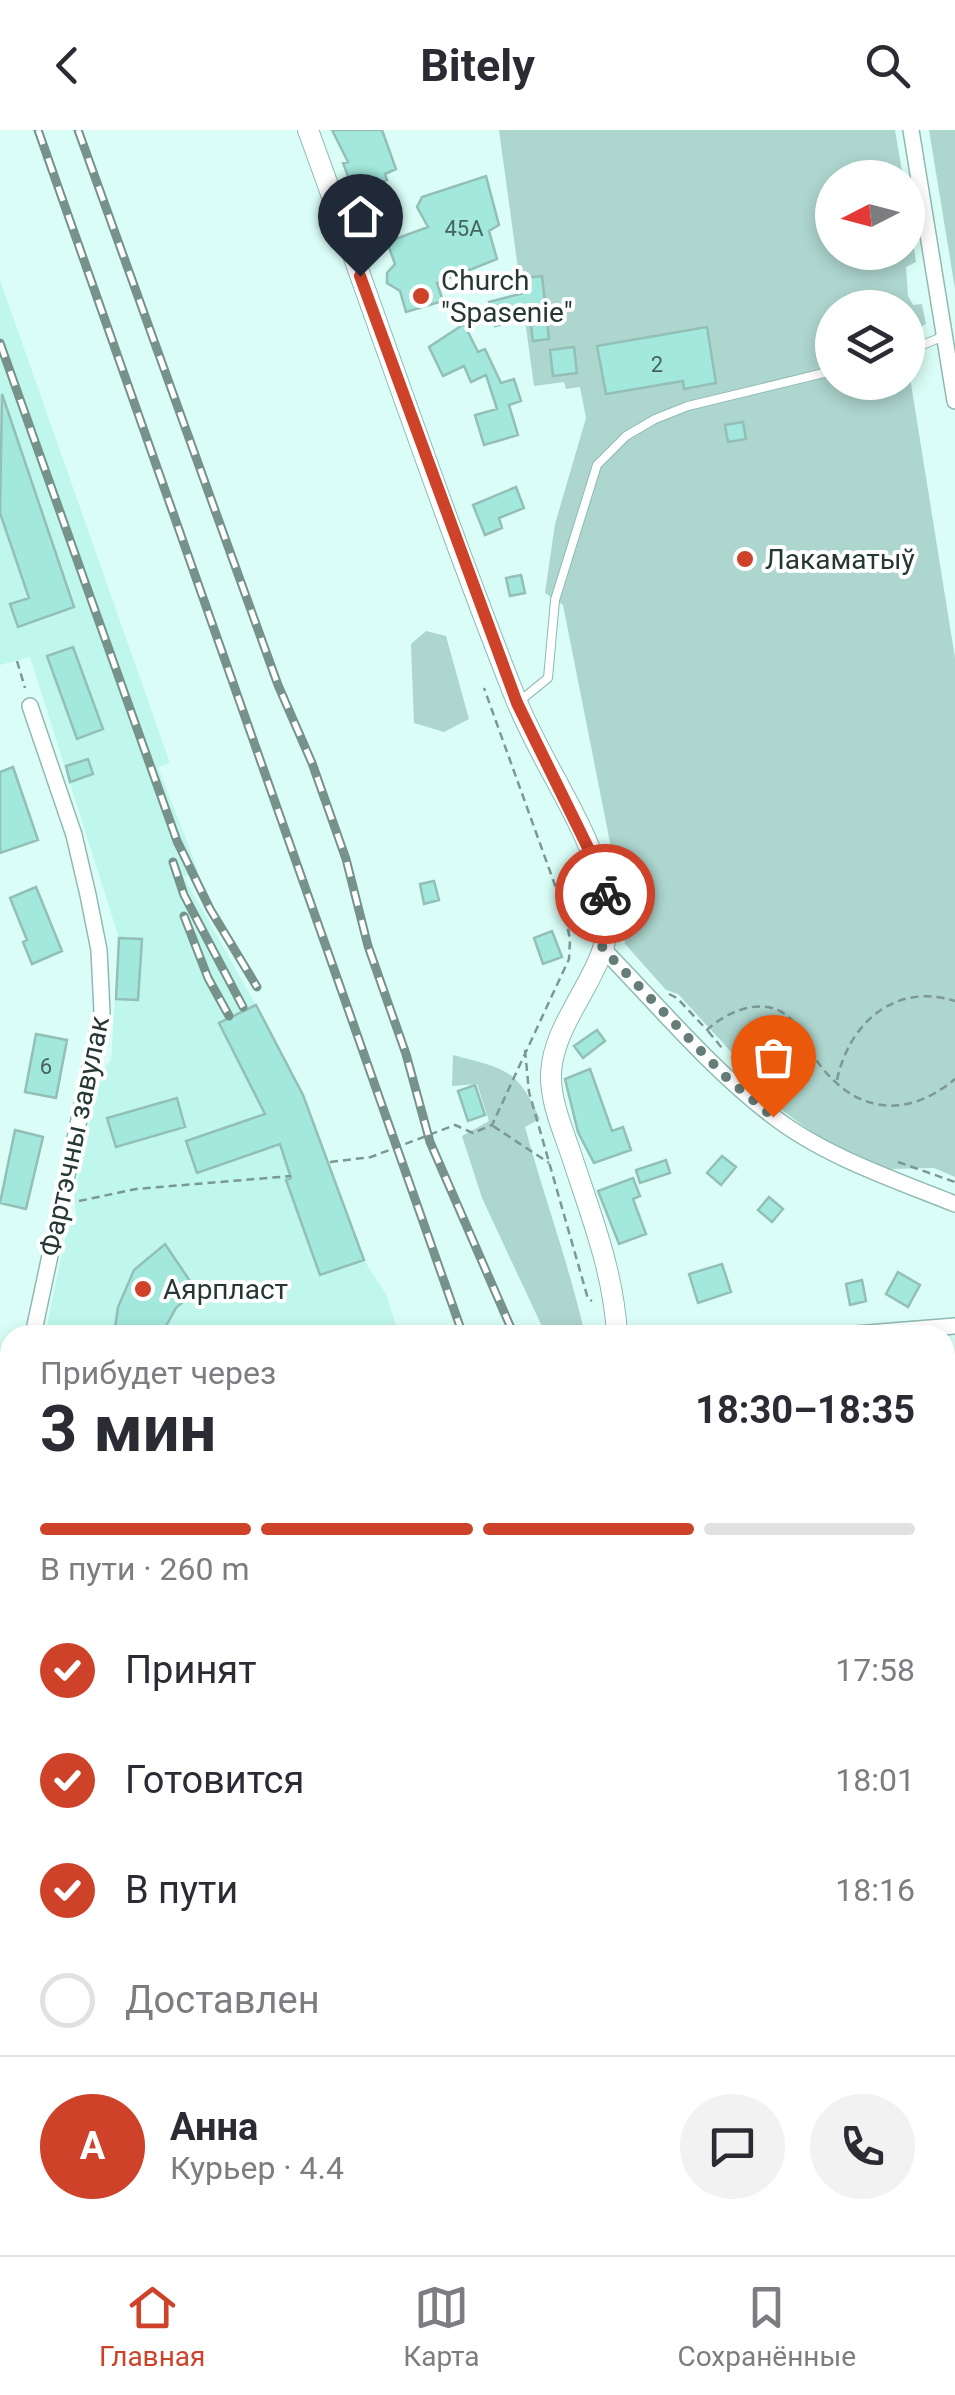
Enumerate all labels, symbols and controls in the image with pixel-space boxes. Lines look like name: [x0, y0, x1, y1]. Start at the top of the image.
icon: back: [40, 38, 95, 93]
icon: search: [860, 38, 915, 93]
text: Bitely: [420, 39, 535, 92]
north arrow: [815, 160, 925, 270]
map controls: [815, 160, 925, 400]
pin: [318, 174, 403, 277]
icon: home: [333, 189, 388, 244]
house number: 45А: [444, 216, 484, 241]
place label: Church "Spasenie": [441, 264, 573, 329]
marker: Church "Spasenie": [410, 285, 432, 307]
button: layers: [815, 290, 925, 400]
house number: 2: [651, 352, 663, 377]
place label: Лакаматыў: [765, 543, 915, 576]
marker: Лакаматыў: [734, 548, 756, 570]
courier: [555, 844, 655, 944]
icon: bike: [578, 867, 633, 922]
street label: Фартэчны завулак: [33, 1013, 116, 1259]
pin: [731, 1015, 816, 1118]
icon: bag: [746, 1030, 801, 1085]
house number: 6: [40, 1054, 52, 1079]
place label: Аярпласт: [163, 1273, 288, 1306]
marker: Аярпласт: [132, 1278, 154, 1300]
text: Прибудет через: [40, 1354, 276, 1392]
text: 18:30–18:35: [695, 1388, 915, 1432]
text: 3 мин: [40, 1391, 216, 1467]
text: В пути · 260 m: [40, 1550, 250, 1588]
icon: check: [40, 1643, 95, 1698]
text: Принят: [125, 1648, 256, 1692]
text: 17:58: [835, 1651, 915, 1689]
icon: check: [40, 1753, 95, 1808]
text: Готовится: [125, 1758, 304, 1802]
text: 18:01: [835, 1761, 915, 1799]
icon: check: [40, 1863, 95, 1918]
text: В пути: [125, 1868, 238, 1912]
text: 18:16: [835, 1871, 915, 1909]
text: Доставлен: [125, 1978, 320, 2022]
button: chat: [680, 2094, 785, 2199]
button: phone: [810, 2094, 915, 2199]
text: Анна: [170, 2105, 258, 2149]
text: А: [80, 2124, 105, 2168]
text: Курьер · 4.4: [170, 2149, 344, 2187]
tab: Главная: [99, 2280, 205, 2373]
tab: Карта: [403, 2280, 480, 2373]
tab: Сохранённые: [677, 2280, 856, 2373]

